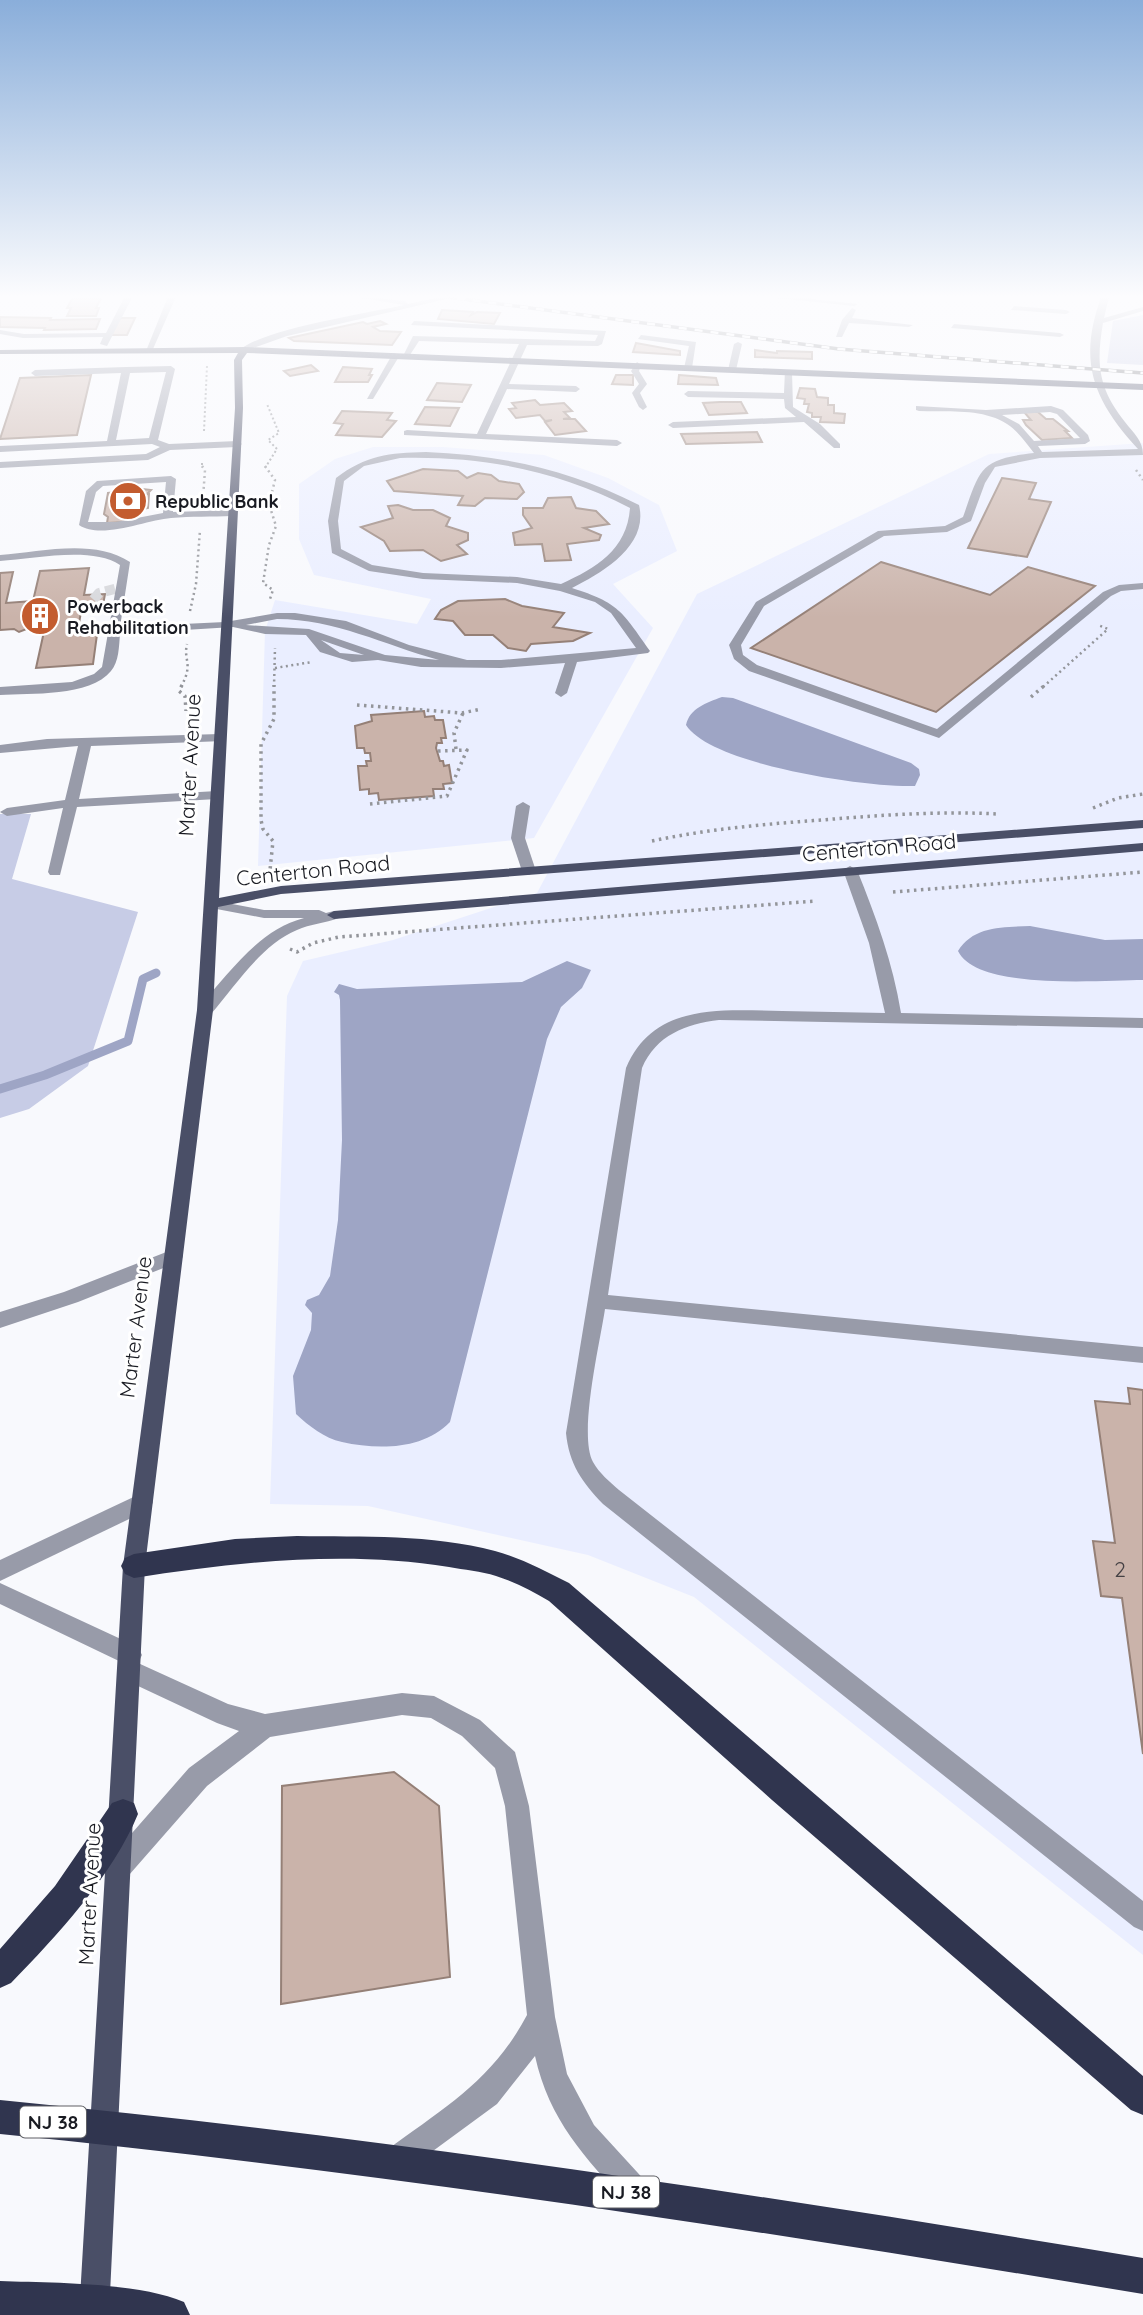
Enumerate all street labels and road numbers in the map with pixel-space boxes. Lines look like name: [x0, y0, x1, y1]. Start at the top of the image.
street label: Marter Avenue: [172, 693, 206, 837]
street label: Centerton Road: [801, 827, 957, 867]
street label: Centerton Road: [235, 849, 391, 891]
street label: Marter Avenue: [113, 1255, 157, 1399]
street label: Marter Avenue: [72, 1822, 106, 1966]
road number: NJ 38: [20, 2106, 86, 2138]
road number: NJ 38: [593, 2176, 659, 2208]

